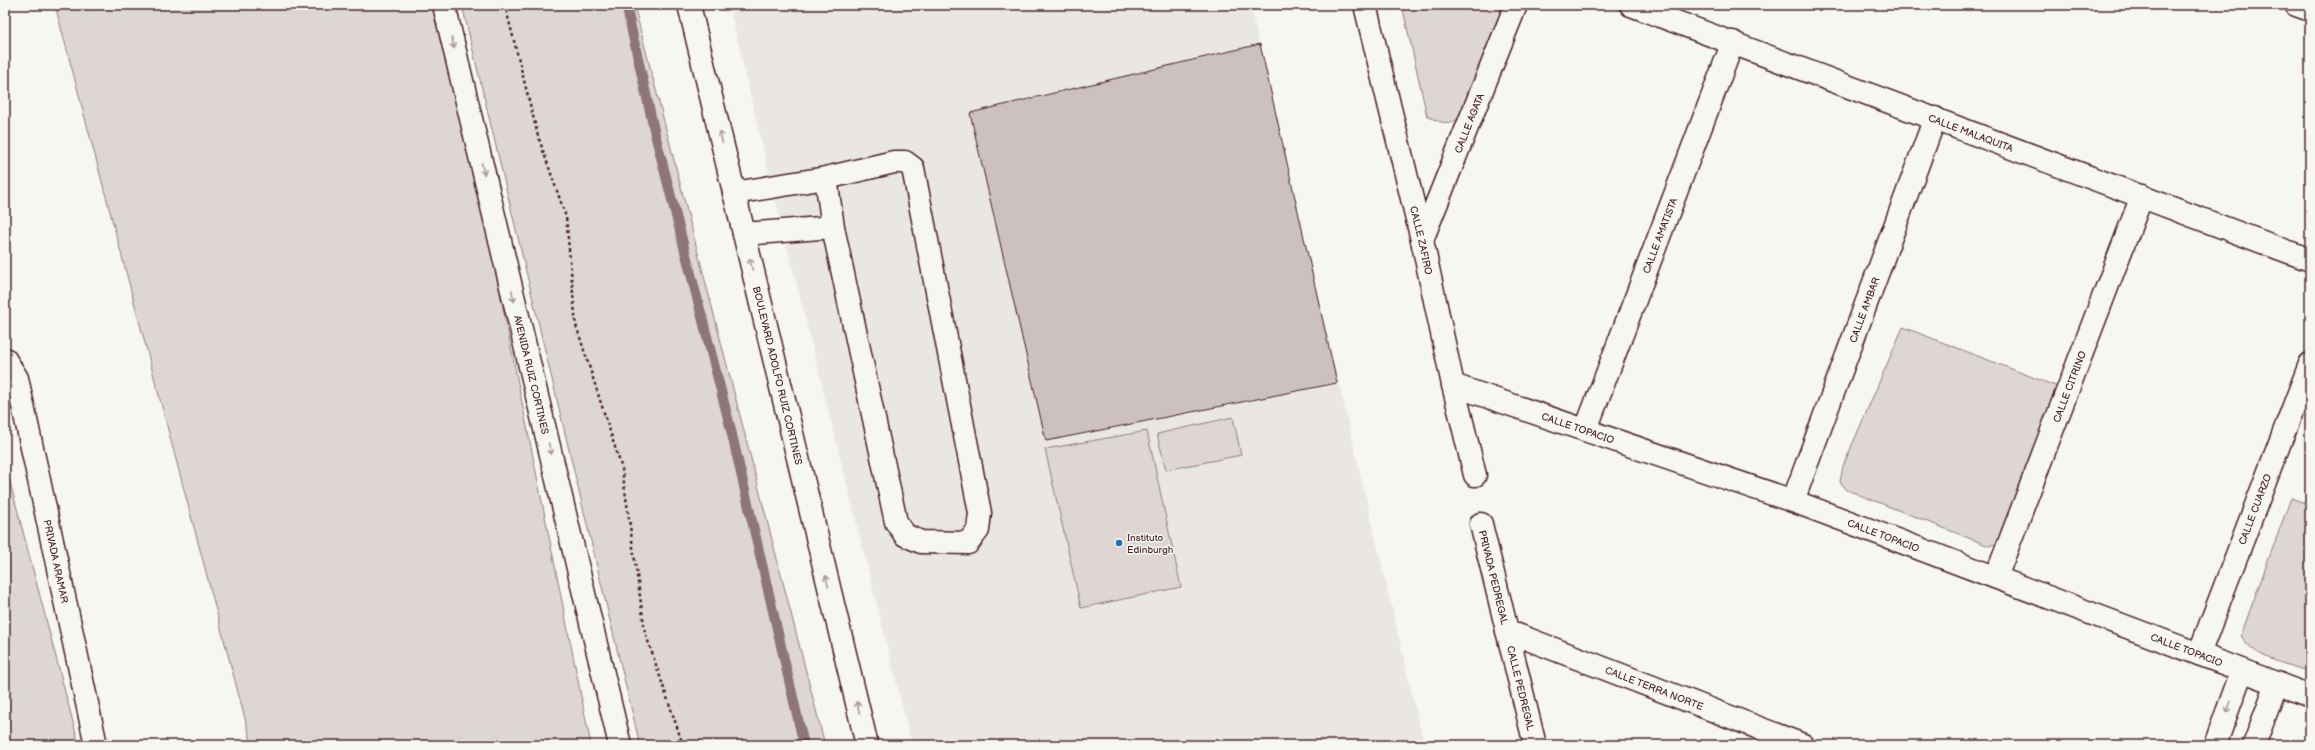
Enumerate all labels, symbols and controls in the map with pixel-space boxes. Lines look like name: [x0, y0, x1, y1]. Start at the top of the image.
one-way arrow: [449, 36, 457, 49]
street label: CALLE AGATA: [1452, 91, 1487, 155]
street label: CALLE MALAQUITA: [1926, 112, 2015, 155]
one-way arrow: [716, 131, 724, 144]
one-way arrow: [479, 163, 487, 176]
street label: CALLE AMATISTA: [1641, 195, 1681, 275]
street label: CALLE ZAFIRO: [1407, 205, 1434, 276]
one-way arrow: [746, 258, 754, 271]
street label: CALLE AMBAR: [1847, 276, 1882, 344]
street label: BOULEVARD ADOLFO RUIZ CORTINES: [750, 285, 804, 466]
one-way arrow: [510, 289, 517, 302]
street label: AVENIDA RUIZ CORTINES: [511, 314, 551, 436]
street label: CALLE CITRINO: [2051, 349, 2089, 424]
street label: CALLE TOPACIO: [1540, 411, 1616, 447]
one-way arrow: [546, 443, 554, 456]
street label: CALLE CUARZO: [2236, 472, 2274, 547]
street label: CALLE TOPACIO: [1845, 517, 1921, 555]
street label: PRIVADA ARAMAR: [41, 519, 70, 604]
street label: PRIVADA PEDREGAL: [1476, 529, 1510, 626]
place label: Instituto Edinburgh: [1127, 532, 1174, 556]
marker: Instituto Edinburgh: [1114, 538, 1124, 548]
one-way arrow: [823, 575, 830, 588]
street label: CALLE TOPACIO: [2149, 631, 2224, 670]
street label: CALLE PEDREGAL: [1504, 645, 1536, 732]
street label: CALLE TERRA NORTE: [1603, 664, 1705, 713]
one-way arrow: [853, 701, 861, 714]
one-way arrow: [2224, 701, 2232, 713]

